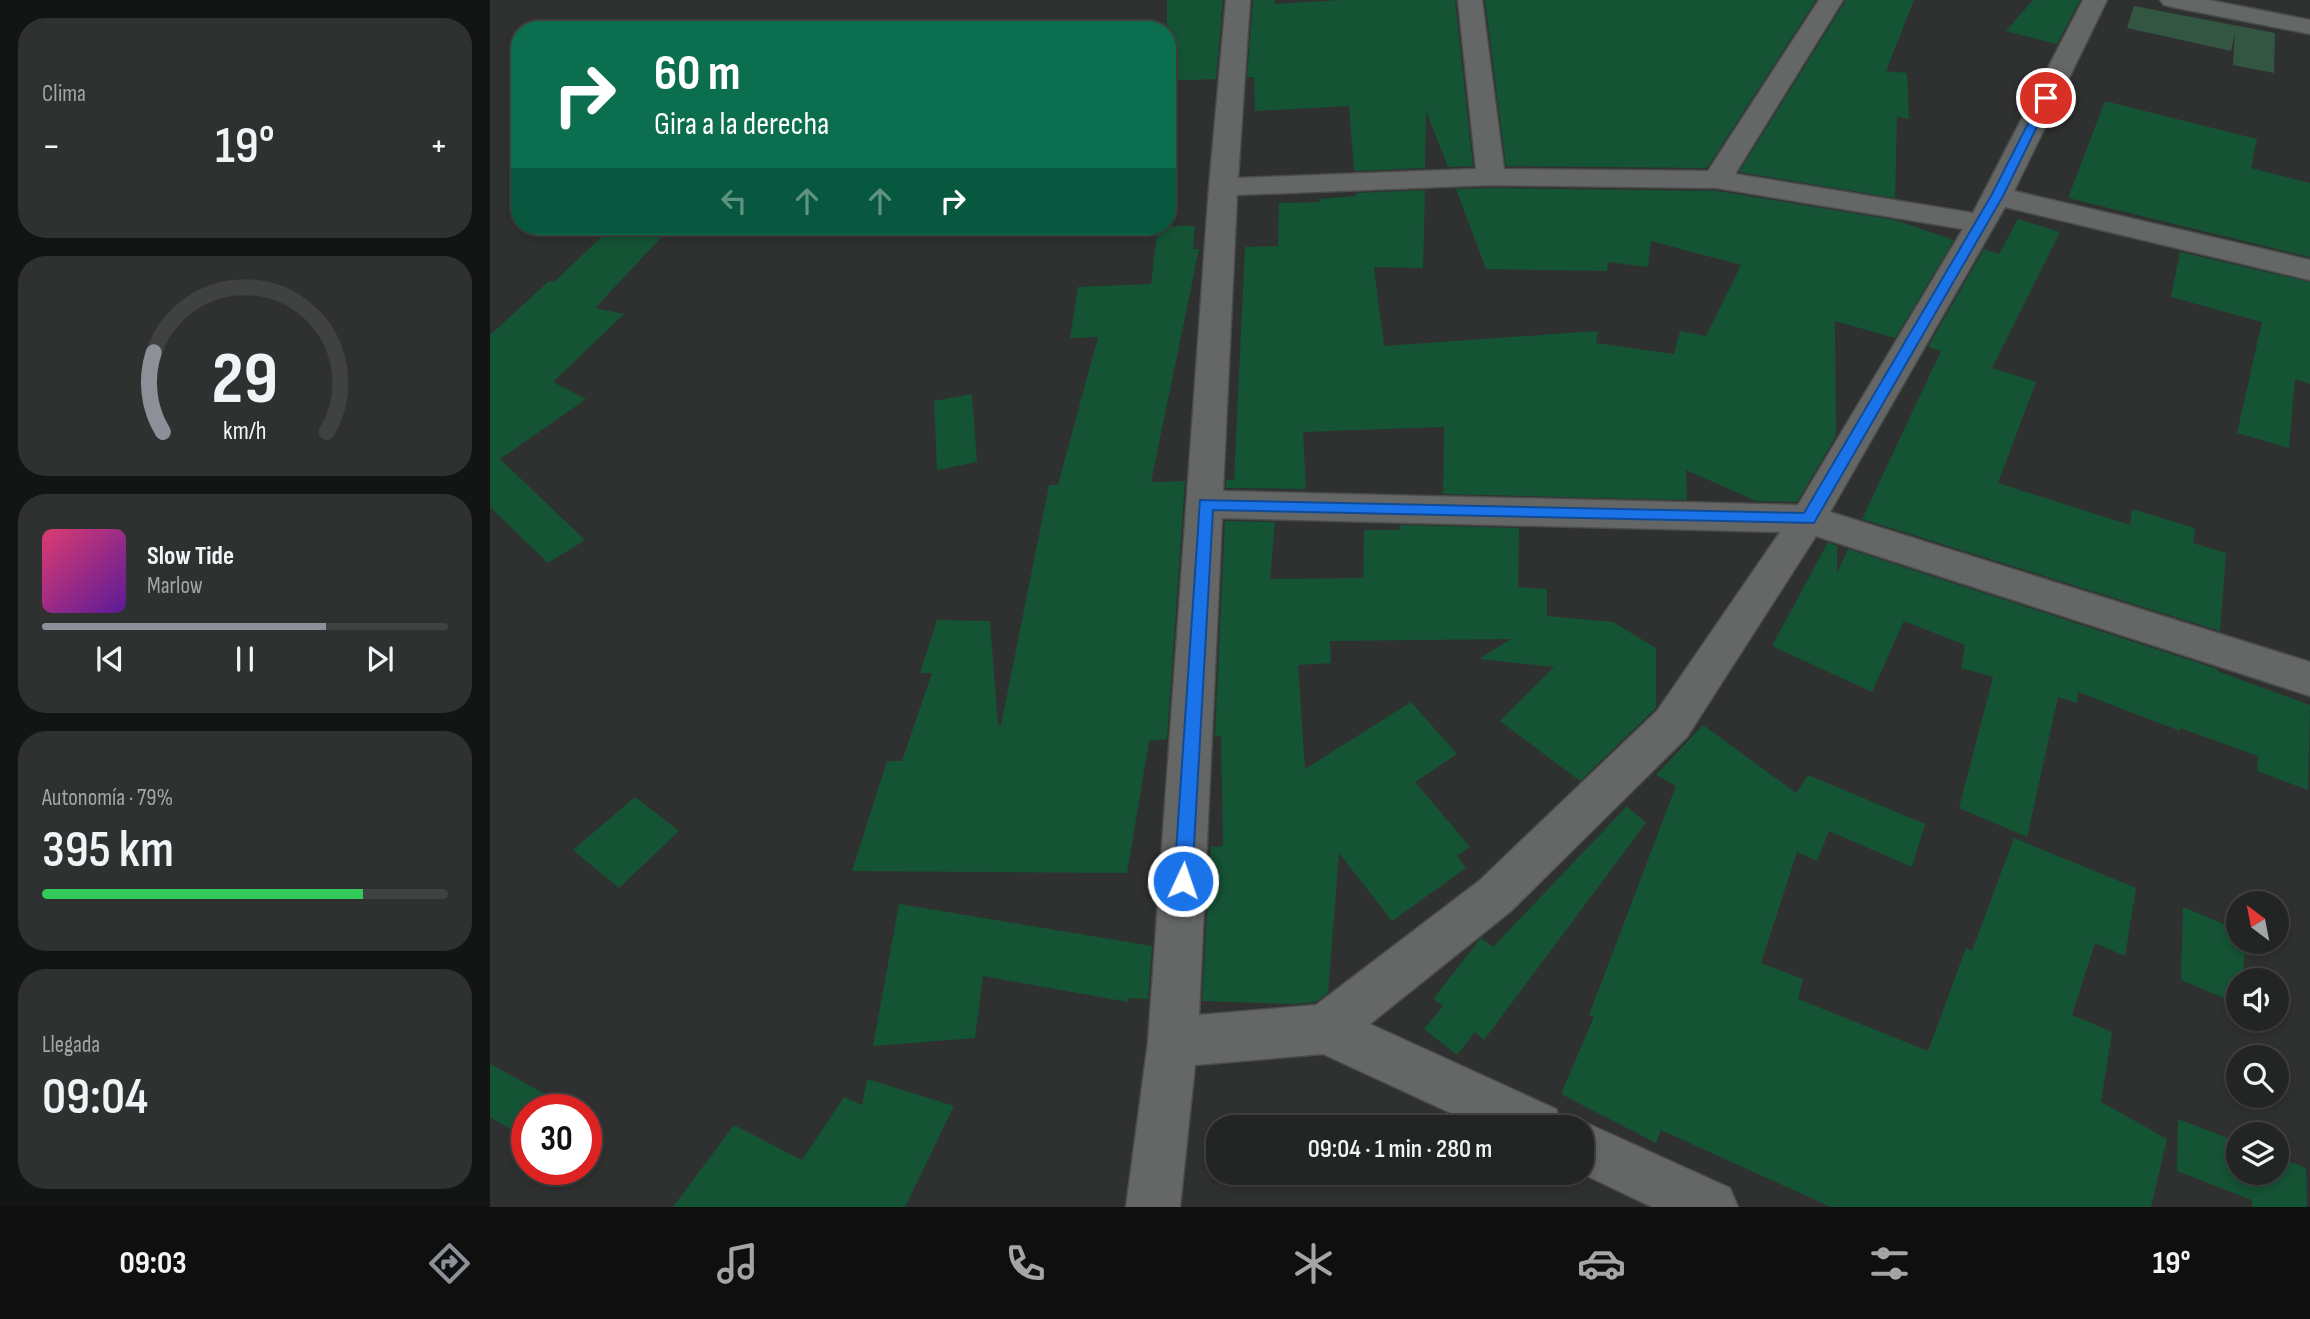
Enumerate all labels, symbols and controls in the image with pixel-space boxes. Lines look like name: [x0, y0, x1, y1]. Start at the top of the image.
text: 60 m: [654, 45, 741, 104]
icon: right: [539, 49, 630, 140]
pin: [2016, 68, 2076, 128]
icon: arrive: [2027, 79, 2065, 117]
text: Clima: [42, 80, 86, 108]
text: Gira a la derecha: [654, 105, 829, 144]
text: 19°: [215, 115, 275, 178]
text: −: [42, 124, 61, 169]
text: +: [429, 124, 448, 169]
icon: left: [715, 182, 753, 220]
icon: ahead: [788, 182, 826, 220]
icon: ahead: [861, 182, 899, 220]
icon: right: [934, 182, 972, 220]
text: 29: [212, 336, 278, 424]
text: km/h: [223, 415, 267, 446]
text: Slow Tide: [147, 541, 234, 572]
text: Marlow: [147, 572, 203, 600]
icon: previous: [91, 640, 129, 678]
icon: pause: [226, 640, 264, 678]
icon: next: [361, 640, 399, 678]
text: Autonomía · 79%: [42, 784, 173, 812]
text: 395 km: [42, 819, 174, 882]
position arrow: [1146, 844, 1220, 918]
north arrow: [2226, 891, 2289, 954]
map controls: [2226, 891, 2289, 1185]
button: sound: [2226, 968, 2289, 1031]
text: Llegada: [42, 1031, 100, 1059]
button: search: [2226, 1045, 2289, 1108]
text: 09:04: [42, 1066, 148, 1129]
speed limit sign: 30: [511, 1094, 602, 1185]
button: layers: [2226, 1122, 2289, 1185]
text: 09:04 · 1 min · 280 m: [1308, 1134, 1492, 1165]
icon: directions: [425, 1239, 474, 1288]
icon: music: [713, 1239, 762, 1288]
icon: phone: [1001, 1239, 1050, 1288]
icon: climate: [1289, 1239, 1338, 1288]
icon: car: [1577, 1239, 1626, 1288]
icon: filters: [1865, 1239, 1914, 1288]
text: 09:03: [119, 1244, 187, 1283]
text: 19°: [2153, 1244, 2191, 1283]

